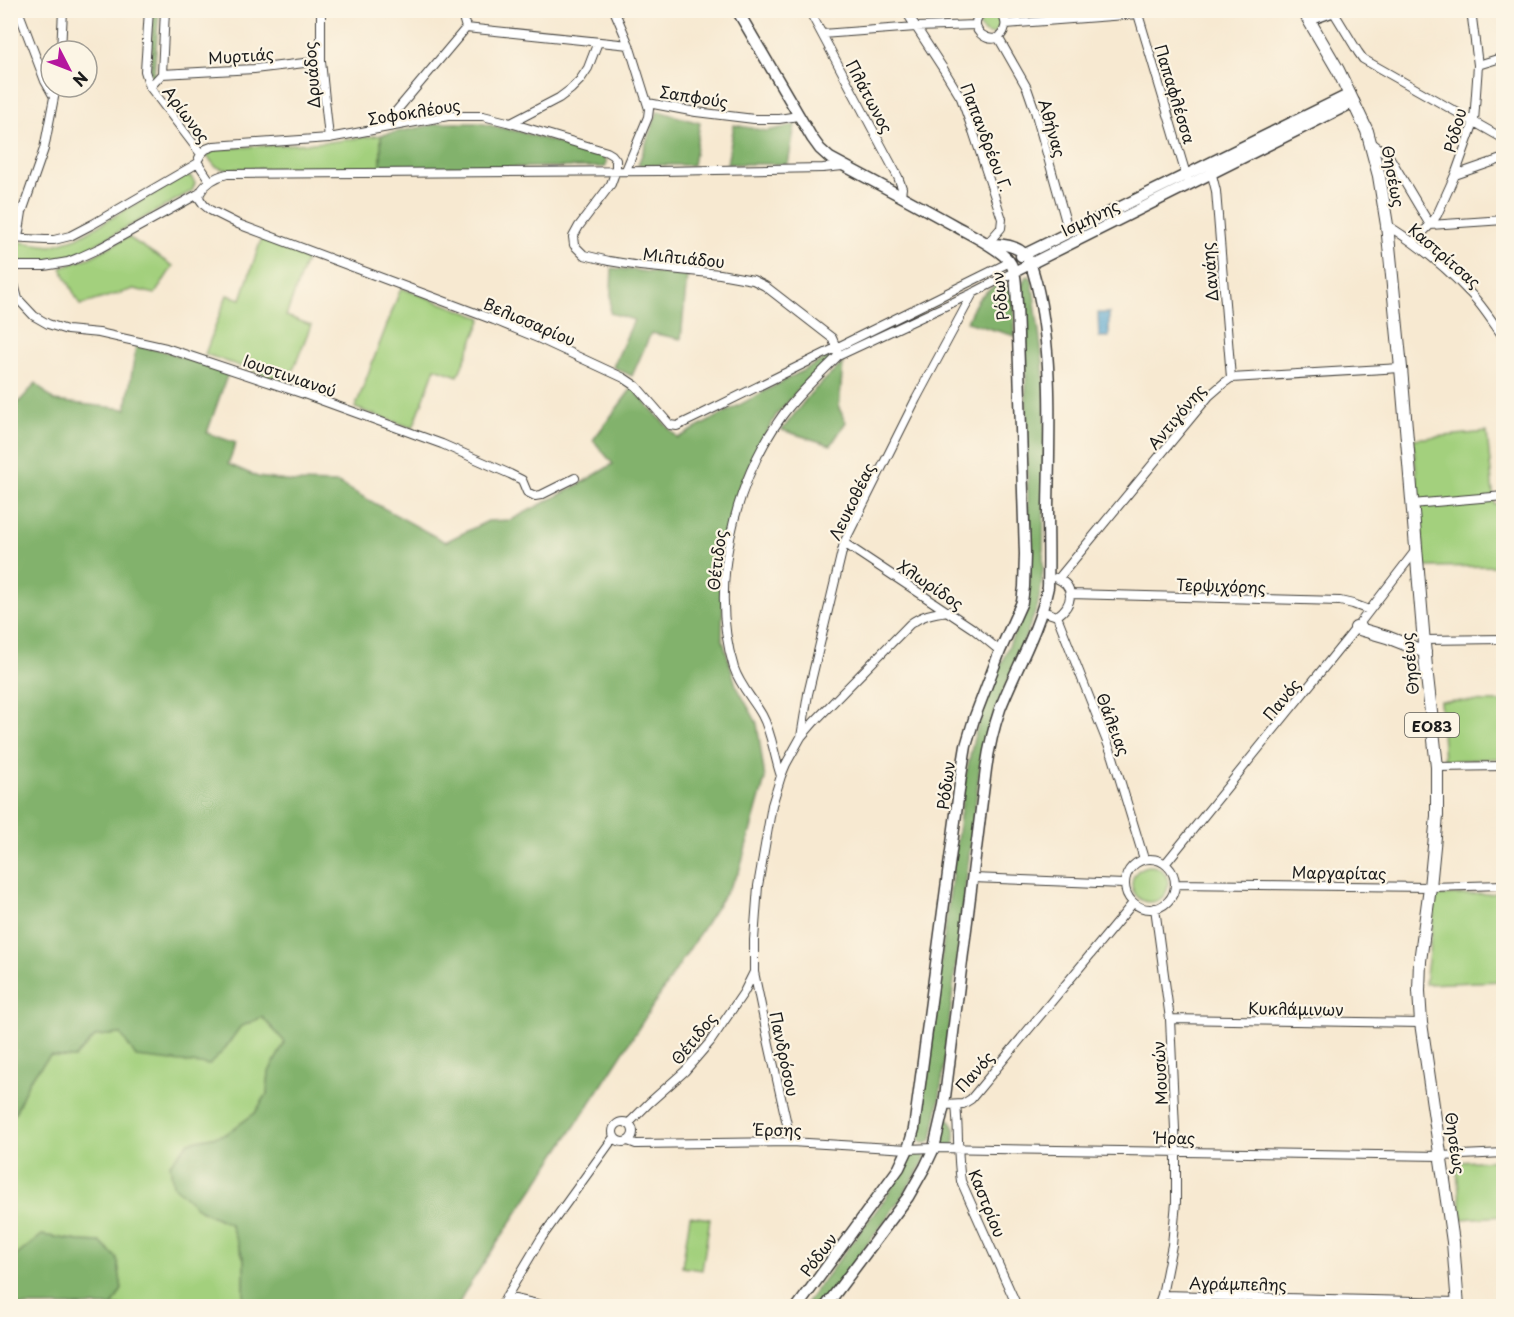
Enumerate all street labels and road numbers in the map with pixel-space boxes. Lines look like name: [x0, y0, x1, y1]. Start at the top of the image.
street label: Μυρτιάς: [207, 41, 275, 69]
street label: Δρυάδος: [297, 41, 325, 109]
street label: Παπαφλέσσα: [1149, 41, 1203, 147]
street label: Πλάτωνος: [840, 55, 900, 137]
street label: Σαπφούς: [658, 79, 730, 113]
street label: Παπανδρέου Γ.: [955, 79, 1019, 195]
street label: Αρίωνος: [158, 80, 216, 148]
street label: Σοφοκλέους: [366, 92, 462, 130]
street label: Αθήνας: [1033, 96, 1073, 160]
street label: Ρόδου: [1437, 105, 1471, 155]
street label: Θησέως: [1376, 143, 1412, 209]
street label: Ισμήνης: [1057, 193, 1123, 241]
street label: Καστρίτσας: [1404, 217, 1486, 293]
street label: Μιλτιάδου: [642, 241, 726, 273]
street label: Δανάης: [1194, 241, 1224, 303]
street label: Ρόδων: [984, 270, 1014, 322]
street label: Βελισσαρίου: [480, 291, 580, 351]
street label: Ιουστινιανού: [240, 348, 340, 402]
street label: Αντιγόνης: [1141, 378, 1211, 454]
street label: Λευκοθέας: [822, 458, 880, 544]
street label: Θέτιδος: [700, 528, 732, 592]
street label: Χλωρίδος: [893, 553, 969, 615]
street label: Τερψιχόρης: [1175, 571, 1267, 599]
street label: Θησέως: [1394, 632, 1424, 696]
street label: Πανός: [1257, 673, 1305, 725]
street label: Θάλειας: [1091, 689, 1137, 759]
road number: ΕΟ83: [1405, 713, 1459, 737]
street label: Ρόδων: [930, 759, 960, 811]
street label: Μαργαρίτας: [1291, 859, 1387, 885]
street label: Κυκλάμινων: [1248, 995, 1344, 1021]
street label: Θέτιδος: [664, 1007, 722, 1069]
street label: Πανδρόσου: [764, 1009, 806, 1099]
street label: Μουσών: [1145, 1040, 1173, 1106]
street label: Πανός: [949, 1045, 999, 1097]
street label: Θησέως: [1440, 1110, 1472, 1176]
street label: Έρσης: [752, 1117, 802, 1141]
street label: Ήρας: [1152, 1125, 1195, 1149]
street label: Καστρίου: [963, 1165, 1013, 1241]
street label: Ρόδων: [794, 1227, 842, 1281]
street label: Αγράμπελης: [1189, 1270, 1287, 1296]

